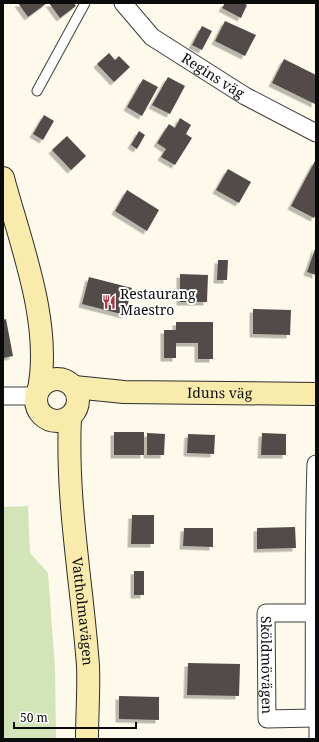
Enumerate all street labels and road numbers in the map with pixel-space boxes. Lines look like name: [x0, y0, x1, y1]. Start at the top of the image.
street label: Regins väg: [178, 48, 249, 103]
street label: Iduns väg: [187, 383, 253, 402]
street label: Vattholmavägen: [68, 556, 98, 666]
street label: Sköldmövägen: [257, 616, 277, 714]

